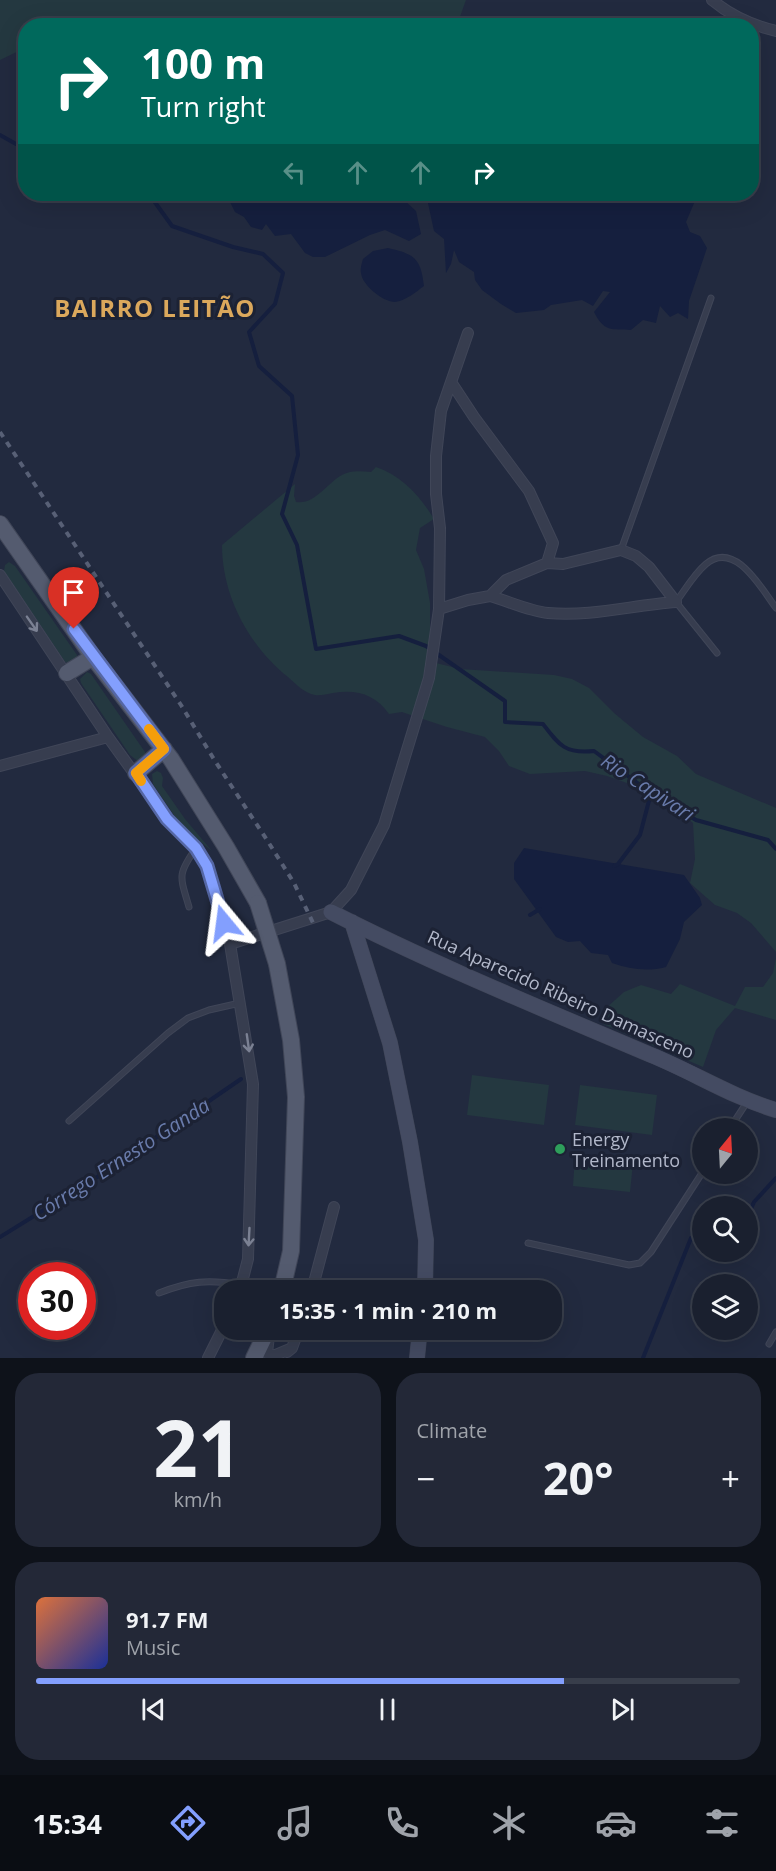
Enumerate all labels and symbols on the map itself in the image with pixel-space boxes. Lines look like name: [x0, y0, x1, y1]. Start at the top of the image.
district label: BAIRRO LEITÃO: [54, 291, 256, 324]
pin: [48, 567, 99, 629]
one-way arrow: [26, 615, 38, 631]
water label: Rio Capivari: [596, 747, 701, 828]
position arrow: [192, 891, 256, 955]
street label: Rua Aparecido Ribeiro Damasceno: [424, 924, 698, 1064]
one-way arrow: [242, 1032, 253, 1052]
water label: Córrego Ernesto Ganda: [27, 1091, 215, 1227]
north arrow: [692, 1118, 758, 1184]
place label: Energy Treinamento: [572, 1127, 680, 1172]
marker: Energy Treinamento: [553, 1142, 567, 1156]
one-way arrow: [244, 1227, 255, 1247]
speed limit sign: 30: [18, 1262, 96, 1340]

